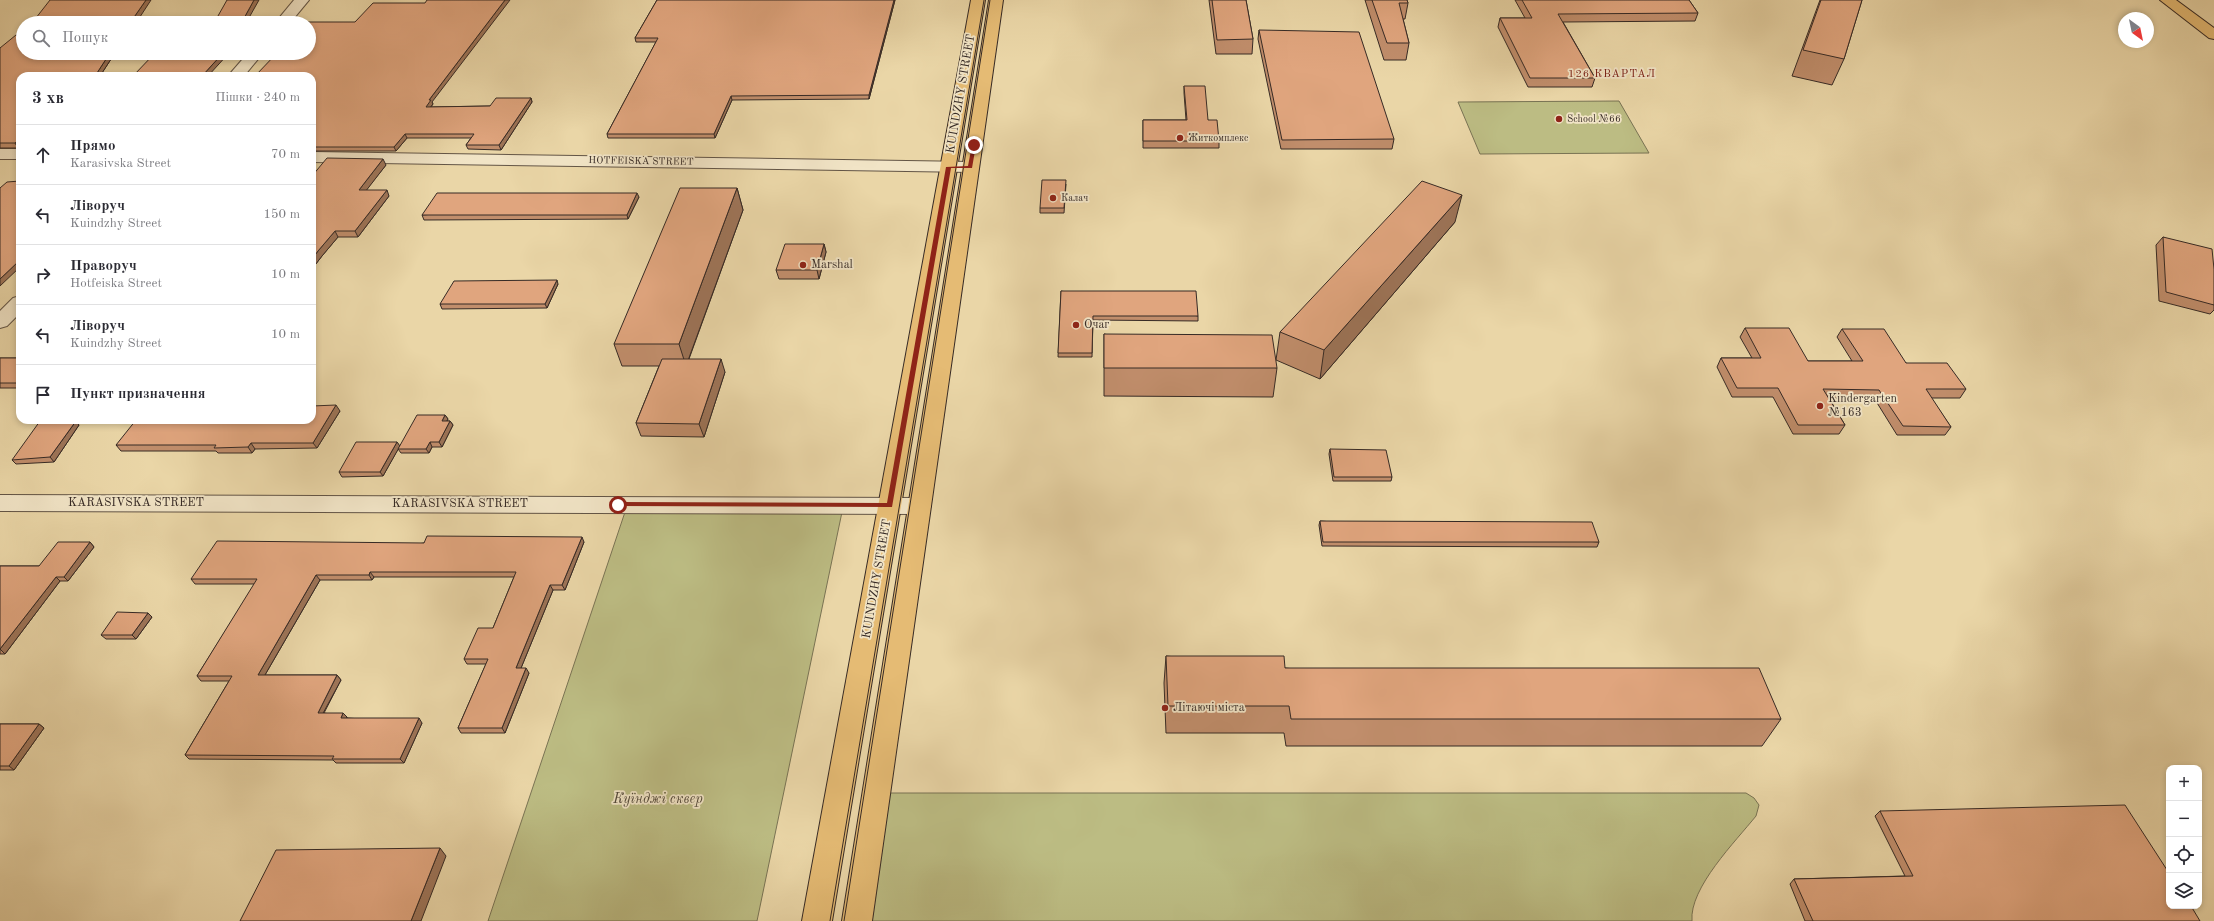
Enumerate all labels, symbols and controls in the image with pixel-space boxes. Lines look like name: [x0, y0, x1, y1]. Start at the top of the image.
north arrow: [2118, 12, 2154, 48]
search box: [16, 16, 316, 60]
icon: search: [30, 27, 52, 49]
text: Пошук: [62, 31, 108, 46]
street label: KUINDZHY STREET: [945, 33, 977, 155]
district label: 126 КВАРТАЛ: [1568, 69, 1656, 80]
text: 3 хв: [32, 90, 64, 107]
text: Пішки · 240 m: [215, 91, 300, 104]
marker: School №66: [1554, 114, 1564, 124]
place label: School №66: [1567, 114, 1621, 124]
marker: Житкомплекс: [1175, 133, 1185, 143]
place label: Житкомплекс: [1188, 133, 1249, 143]
route end: [965, 136, 983, 154]
text: Прямо: [70, 139, 116, 154]
icon: ahead: [32, 144, 54, 166]
text: 70 m: [271, 148, 300, 161]
street label: HOTFEISKA STREET: [588, 155, 694, 167]
text: Karasivska Street: [70, 157, 171, 170]
marker: Калач: [1048, 193, 1058, 203]
place label: Калач: [1061, 193, 1088, 203]
text: Ліворуч: [70, 199, 125, 214]
icon: left: [32, 204, 54, 226]
text: 150 m: [263, 208, 300, 221]
text: Kuindzhy Street: [70, 217, 162, 230]
text: Праворуч: [70, 259, 137, 274]
place label: Marshal: [811, 259, 853, 271]
marker: Marshal: [798, 260, 808, 270]
icon: right: [32, 264, 54, 286]
text: 10 m: [271, 268, 300, 281]
text: Hotfeiska Street: [70, 277, 162, 290]
text: Ліворуч: [70, 319, 125, 334]
place label: Очаг: [1084, 319, 1110, 331]
marker: Очаг: [1071, 320, 1081, 330]
icon: left: [32, 324, 54, 346]
text: 10 m: [271, 328, 300, 341]
text: Kuindzhy Street: [70, 337, 162, 350]
icon: arrive: [32, 384, 54, 406]
text: Пункт призначення: [70, 387, 206, 402]
place label: Kindergarten №163: [1828, 393, 1898, 419]
marker: Kindergarten №163: [1815, 401, 1825, 411]
route start: [609, 496, 627, 514]
street label: KARASIVSKA STREET: [68, 497, 204, 509]
street label: KARASIVSKA STREET: [392, 498, 528, 510]
street label: KUINDZHY STREET: [861, 518, 893, 640]
place label: Літаючі міста: [1173, 701, 1245, 714]
marker: Літаючі міста: [1160, 703, 1170, 713]
map controls: [2166, 765, 2202, 909]
button: +: [2166, 765, 2202, 801]
park label: Куїнджі сквер: [612, 792, 703, 807]
button: −: [2166, 801, 2202, 837]
button: locate: [2166, 837, 2202, 873]
button: layers: [2166, 873, 2202, 909]

